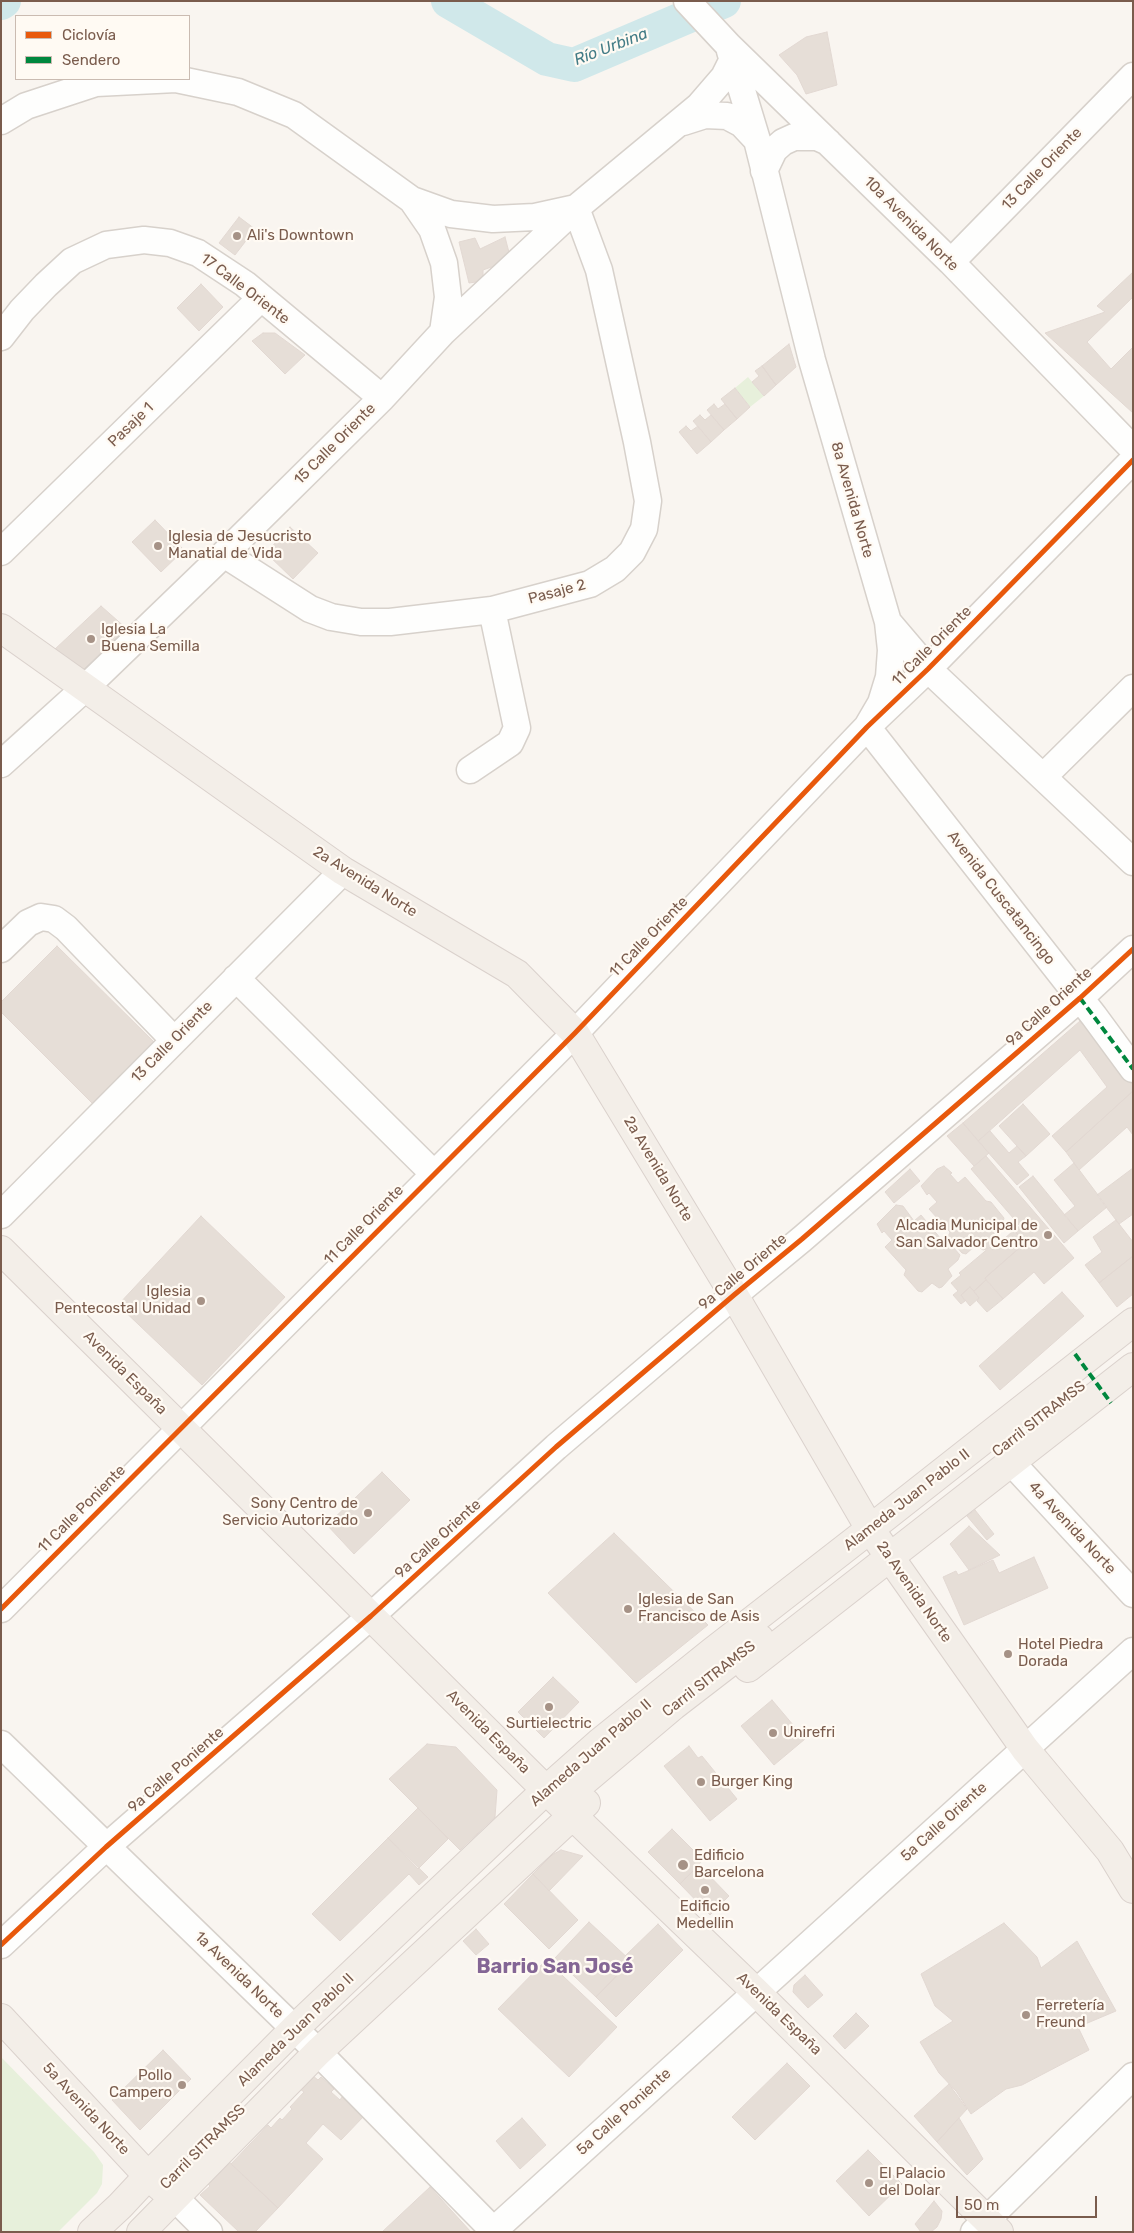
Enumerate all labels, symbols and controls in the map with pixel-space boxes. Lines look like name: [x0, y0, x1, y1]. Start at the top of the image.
legend: [15, 15, 190, 80]
water label: Río Urbina: [571, 24, 651, 70]
text: Ciclovía: [62, 26, 116, 44]
text: Sendero: [62, 51, 120, 69]
street label: 13 Calle Oriente: [998, 124, 1086, 214]
street label: 10a Avenida Norte: [860, 173, 962, 275]
place label: Ali's Downtown: [247, 227, 354, 245]
marker: Ali's Downtown: [231, 230, 243, 242]
street label: 17 Calle Oriente: [197, 250, 293, 328]
street label: Pasaje 1: [105, 399, 157, 451]
street label: 15 Calle Oriente: [291, 400, 379, 488]
street label: 8a Avenida Norte: [827, 440, 877, 560]
place label: Iglesia de Jesucristo Manatial de Vida: [168, 528, 312, 563]
marker: Iglesia de Jesucristo Manatial de Vida: [152, 540, 164, 552]
street label: Pasaje 2: [526, 576, 588, 608]
street label: 11 Calle Oriente: [888, 602, 976, 690]
place label: Iglesia La Buena Semilla: [101, 621, 200, 656]
marker: Iglesia La Buena Semilla: [85, 633, 97, 645]
street label: Avenida Cuscatancingo: [943, 828, 1059, 968]
street label: 2a Avenida Norte: [310, 843, 420, 921]
street label: 11 Calle Oriente: [606, 893, 692, 981]
street label: 9a Calle Oriente: [1002, 964, 1096, 1050]
street label: 13 Calle Oriente: [127, 997, 217, 1087]
street label: 2a Avenida Norte: [620, 1113, 696, 1225]
street label: 11 Calle Oriente: [320, 1181, 408, 1269]
place label: Alcadia Municipal de San Salvador Centro: [896, 1217, 1038, 1252]
marker: Alcadia Municipal de San Salvador Centro: [1042, 1229, 1054, 1241]
street label: 9a Calle Oriente: [695, 1230, 791, 1314]
place label: Iglesia Pentecostal Unidad: [54, 1283, 191, 1318]
marker: Iglesia Pentecostal Unidad: [195, 1295, 207, 1307]
street label: Avenida España: [79, 1327, 171, 1419]
street label: Carril SITRAMSS: [989, 1377, 1089, 1461]
street label: Alameda Juan Pablo II: [840, 1445, 974, 1555]
street label: 11 Calle Poniente: [34, 1461, 130, 1557]
street label: 4a Avenida Norte: [1025, 1478, 1119, 1578]
place label: Sony Centro de Servicio Autorizado: [222, 1495, 358, 1530]
street label: 9a Calle Oriente: [391, 1496, 485, 1582]
marker: Sony Centro de Servicio Autorizado: [362, 1507, 374, 1519]
street label: 2a Avenida Norte: [872, 1538, 956, 1646]
place label: Iglesia de San Francisco de Asis: [638, 1591, 760, 1626]
marker: Iglesia de San Francisco de Asis: [622, 1603, 634, 1615]
place label: Hotel Piedra Dorada: [1018, 1636, 1103, 1671]
street label: Carril SITRAMSS: [659, 1637, 759, 1721]
marker: Hotel Piedra Dorada: [1002, 1648, 1014, 1660]
street label: Avenida España: [442, 1686, 534, 1778]
street label: Alameda Juan Pablo II: [527, 1695, 655, 1811]
marker: Surtielectric: [543, 1701, 555, 1713]
place label: Surtielectric: [506, 1715, 592, 1733]
street label: 9a Calle Poniente: [124, 1724, 228, 1816]
place label: Unirefri: [783, 1724, 835, 1742]
marker: Unirefri: [767, 1727, 779, 1739]
place label: Burger King: [711, 1773, 793, 1791]
marker: Burger King: [695, 1776, 707, 1788]
street label: 5a Calle Oriente: [897, 1779, 991, 1865]
place label: Edificio Barcelona: [694, 1847, 764, 1882]
marker: Edificio Barcelona: [676, 1858, 690, 1872]
marker: Edificio Medellin: [699, 1884, 711, 1896]
place label: Edificio Medellin: [676, 1898, 734, 1933]
street label: 1a Avenida Norte: [191, 1928, 287, 2022]
district label: Barrio San José: [477, 1955, 633, 1979]
street label: Avenida España: [733, 1969, 825, 2059]
street label: Alameda Juan Pablo II: [234, 1970, 358, 2090]
place label: Ferretería Freund: [1036, 1997, 1104, 2032]
marker: Ferretería Freund: [1020, 2009, 1032, 2021]
street label: 5a Avenida Norte: [39, 2059, 133, 2159]
street label: 5a Calle Poniente: [573, 2065, 675, 2159]
place label: Pollo Campero: [109, 2067, 172, 2102]
marker: Pollo Campero: [176, 2079, 188, 2091]
street label: Carril SITRAMSS: [157, 2101, 249, 2193]
place label: El Palacio del Dolar: [879, 2165, 946, 2200]
marker: El Palacio del Dolar: [863, 2177, 875, 2189]
scale bar: [959, 2186, 1100, 2218]
text: 50 m: [964, 2196, 999, 2214]

